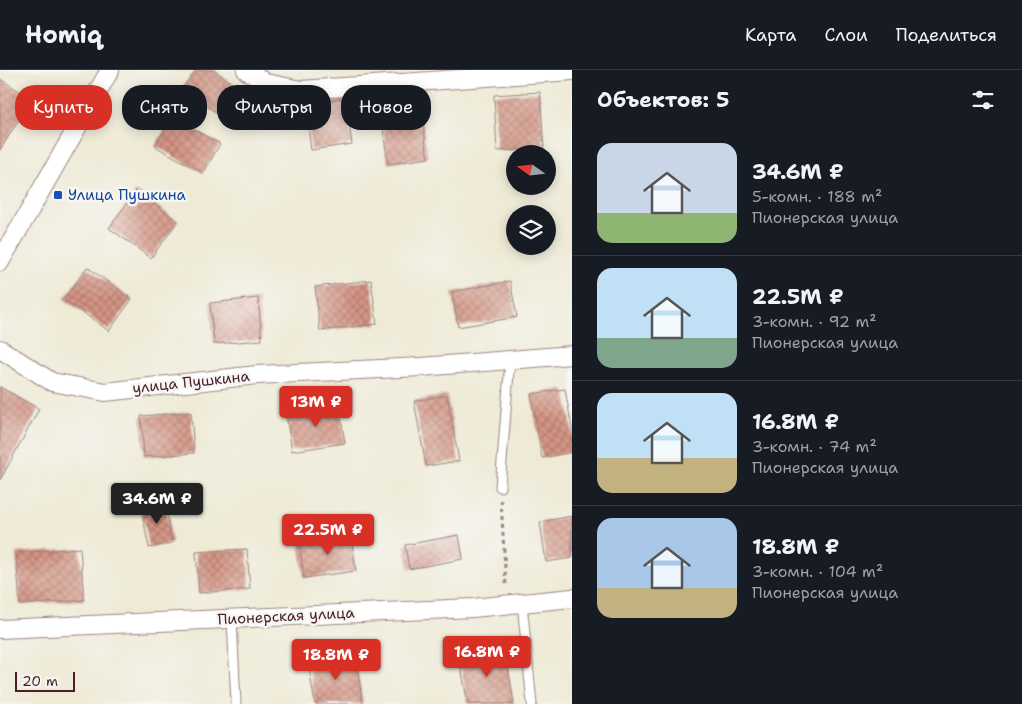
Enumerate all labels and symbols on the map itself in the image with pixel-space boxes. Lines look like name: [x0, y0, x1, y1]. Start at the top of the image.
north arrow: [506, 145, 556, 195]
place label: Улица Пушкина: [68, 185, 186, 205]
marker: Улица Пушкина: [52, 189, 64, 201]
street label: улица Пушкина: [131, 366, 251, 398]
pin: 13M ₽: [281, 386, 351, 428]
pin: 34.6M ₽: [111, 482, 203, 525]
pin: 22.5M ₽: [282, 514, 374, 556]
street label: Пионерская улица: [217, 602, 356, 630]
pin: 16.8M ₽: [441, 636, 533, 678]
pin: 18.8M ₽: [290, 638, 382, 681]
scale bar: [15, 669, 75, 692]

